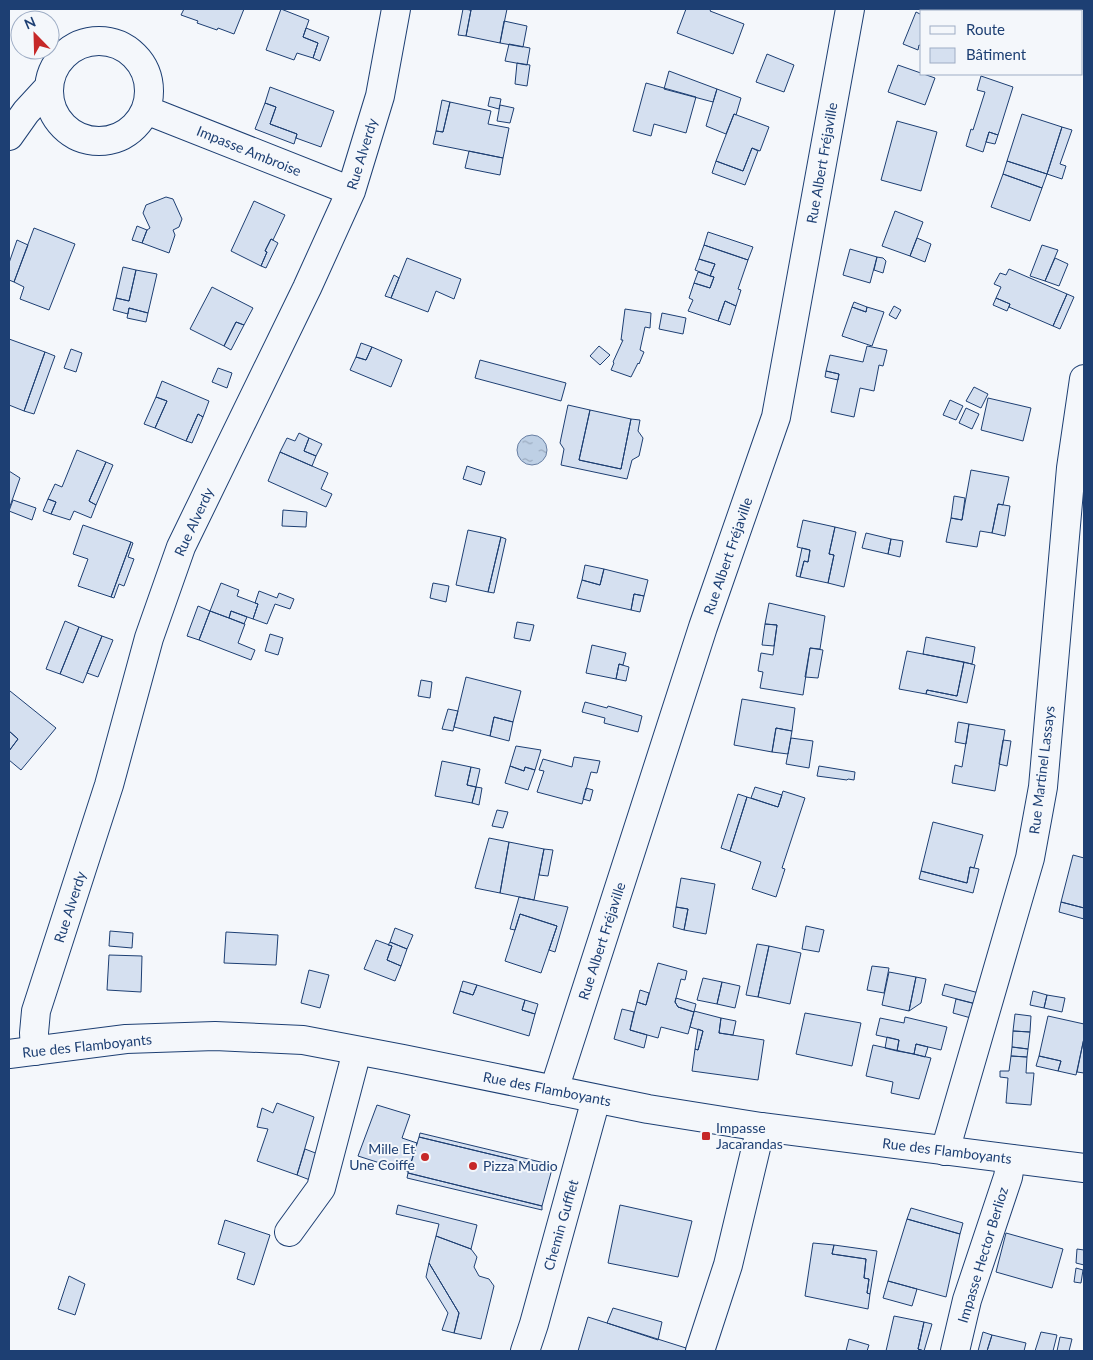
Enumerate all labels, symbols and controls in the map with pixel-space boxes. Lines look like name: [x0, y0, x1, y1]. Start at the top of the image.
north arrow: [10, 10, 60, 60]
legend: [920, 10, 1083, 75]
text: N: [21, 13, 38, 33]
text: Route: [966, 20, 1005, 38]
text: Bâtiment: [966, 45, 1027, 63]
street label: Rue Albert Fréjaville: [802, 101, 841, 225]
street label: Rue Alverdy: [343, 115, 381, 192]
street label: Impasse Ambroise: [194, 122, 304, 179]
street label: Rue Alverdy: [170, 484, 217, 559]
street label: Rue Albert Fréjaville: [700, 495, 756, 617]
street label: Rue Martinel Lassays: [1025, 705, 1058, 835]
street label: Rue Alverdy: [50, 868, 89, 945]
street label: Rue Albert Fréjaville: [574, 880, 629, 1002]
street label: Rue des Flamboyants: [21, 1030, 153, 1061]
street label: Rue des Flamboyants: [482, 1068, 613, 1109]
place label: Impasse Jacarandas: [716, 1119, 783, 1152]
marker: Impasse Jacarandas: [700, 1130, 712, 1142]
street label: Rue des Flamboyants: [881, 1134, 1013, 1167]
place label: Mille Et Une Coiffe: [349, 1140, 415, 1173]
marker: Mille Et Une Coiffe: [419, 1151, 431, 1163]
place label: Pizza Mudio: [483, 1157, 558, 1174]
marker: Pizza Mudio: [467, 1160, 479, 1172]
street label: Chemin Gufflet: [539, 1177, 582, 1272]
street label: Impasse Hector Berlioz: [954, 1185, 1011, 1325]

